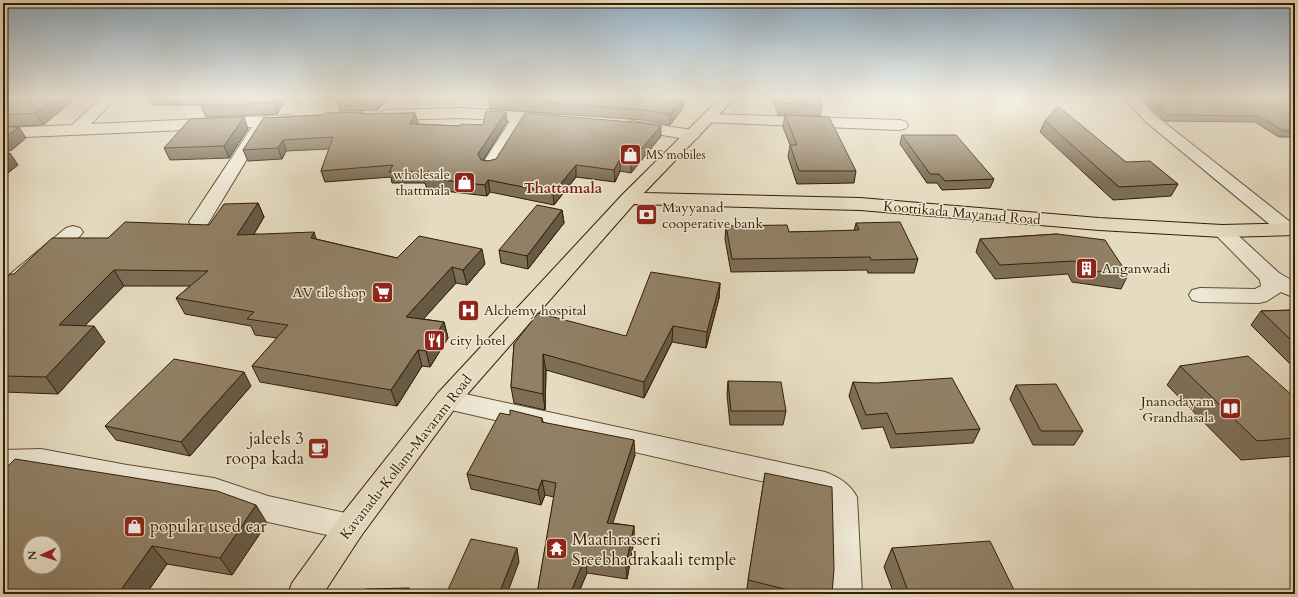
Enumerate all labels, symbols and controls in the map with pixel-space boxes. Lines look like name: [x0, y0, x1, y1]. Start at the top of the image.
shop icon: MS mobiles: [618, 142, 644, 168]
place label: MS mobiles: [646, 147, 706, 163]
place label: wholesale thattmala: [393, 165, 450, 200]
shop icon: wholesale thattmala: [452, 169, 478, 195]
district label: Thattamala: [524, 178, 603, 198]
street label: Koottikada Mayanad Road: [883, 197, 1042, 229]
place label: Mayyanad cooperative bank: [662, 198, 764, 233]
bank icon: Mayyanad cooperative bank: [634, 202, 660, 228]
building icon: Anganwadi: [1073, 255, 1099, 281]
place label: Anganwadi: [1102, 259, 1170, 278]
supermarket icon: AV tile shop: [369, 279, 395, 305]
place label: AV tile shop: [293, 283, 366, 302]
hospital icon: Alchemy hospital: [455, 297, 481, 323]
place label: Alchemy hospital: [484, 301, 587, 320]
restaurant icon: city hotel: [422, 327, 448, 353]
place label: city hotel: [450, 331, 506, 350]
street label: Kavanadu-Kollam-Mavaram Road: [336, 370, 477, 543]
place label: Jnanodayam Grandhasala: [1139, 392, 1214, 427]
library icon: Jnanodayam Grandhasala: [1217, 396, 1243, 422]
place label: jaleels 3 roopa kada: [226, 427, 305, 470]
cafe icon: jaleels 3 roopa kada: [306, 435, 332, 461]
shop icon: popular used car: [121, 513, 147, 539]
place label: popular used car: [150, 515, 268, 538]
place label: Maathrasseri Sreebhadrakaali temple: [572, 528, 737, 571]
north arrow: [22, 535, 62, 575]
temple icon: Maathrasseri Sreebhadrakaali temple: [543, 536, 569, 562]
text: N: [25, 550, 40, 561]

